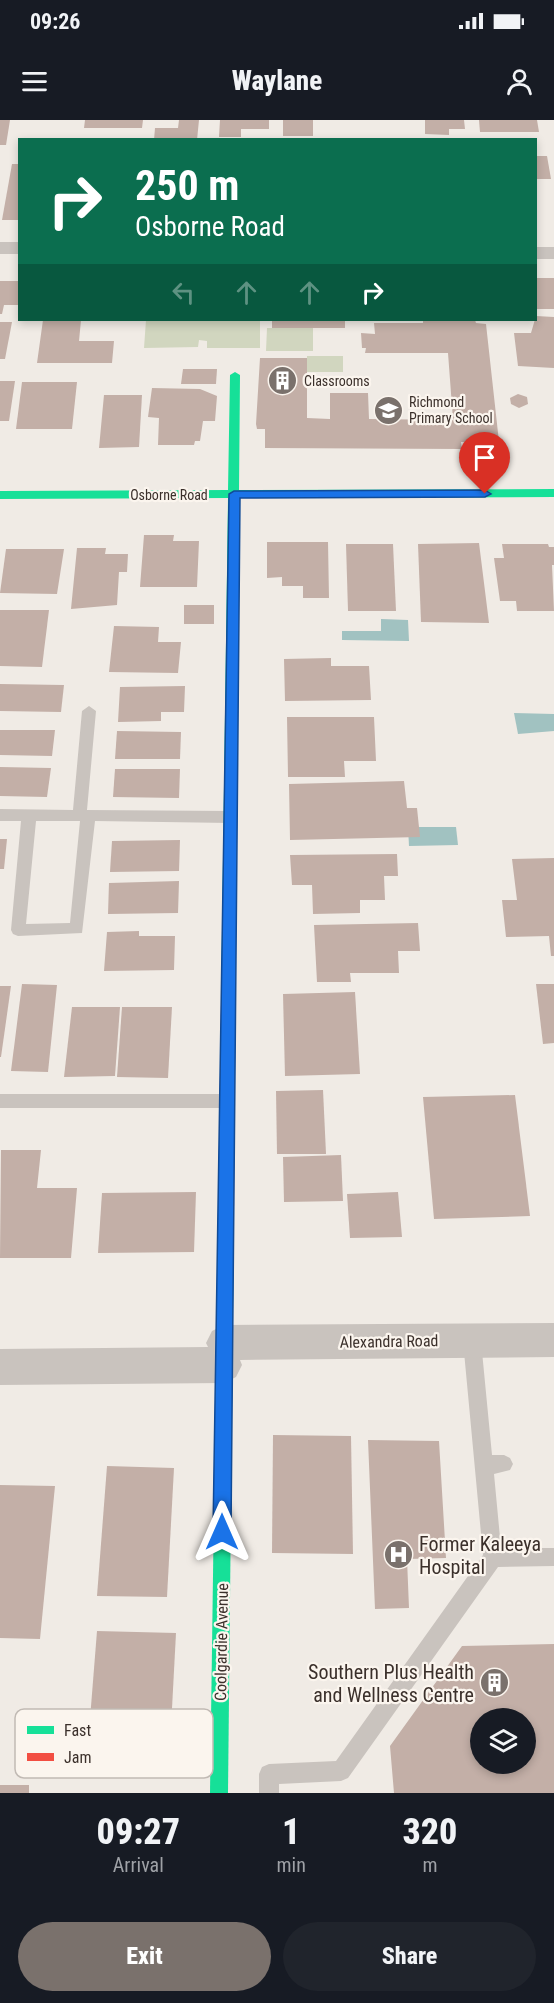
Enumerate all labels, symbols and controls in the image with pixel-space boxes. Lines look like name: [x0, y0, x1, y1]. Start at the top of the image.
text: 09:26: [30, 9, 81, 34]
icon: menu: [18, 65, 51, 98]
text: Waylane: [232, 65, 322, 97]
icon: person: [503, 65, 536, 98]
text: 250 m: [135, 161, 240, 210]
icon: right: [36, 162, 114, 240]
text: Osborne Road: [135, 211, 285, 243]
icon: left: [167, 276, 200, 309]
icon: ahead: [230, 276, 263, 309]
icon: ahead: [293, 276, 326, 309]
icon: right: [356, 276, 389, 309]
building icon: Classrooms: [267, 365, 299, 397]
place label: Classrooms: [304, 373, 370, 389]
school or university icon: Richmond Primary School: [372, 394, 404, 426]
place label: Richmond Primary School: [409, 394, 493, 426]
pin: [459, 432, 510, 494]
icon: arrive: [468, 441, 501, 474]
street label: Osborne Road: [130, 487, 208, 503]
street label: Alexandra Road: [339, 1331, 439, 1352]
position arrow: [190, 1500, 254, 1564]
place label: Former Kaleeya Hospital: [419, 1532, 541, 1579]
hospital icon: Former Kaleeya Hospital: [382, 1539, 414, 1571]
street label: Coolgardie Avenue: [211, 1583, 232, 1701]
place label: Southern Plus Health and Wellness Centre: [308, 1660, 474, 1707]
building icon: Southern Plus Health and Wellness Centre: [479, 1667, 511, 1699]
map controls: [470, 1708, 536, 1774]
button: layers: [470, 1708, 536, 1774]
legend: [15, 1709, 213, 1778]
text: Fast: [64, 1721, 91, 1740]
text: Jam: [64, 1748, 91, 1767]
text: 09:27: [97, 1811, 180, 1853]
text: 1: [282, 1811, 300, 1853]
text: 320: [402, 1811, 457, 1853]
text: Arrival: [113, 1853, 164, 1877]
text: min: [277, 1853, 306, 1877]
text: m: [422, 1853, 437, 1877]
button: Exit: [18, 1922, 271, 1991]
button: Share: [283, 1922, 536, 1991]

